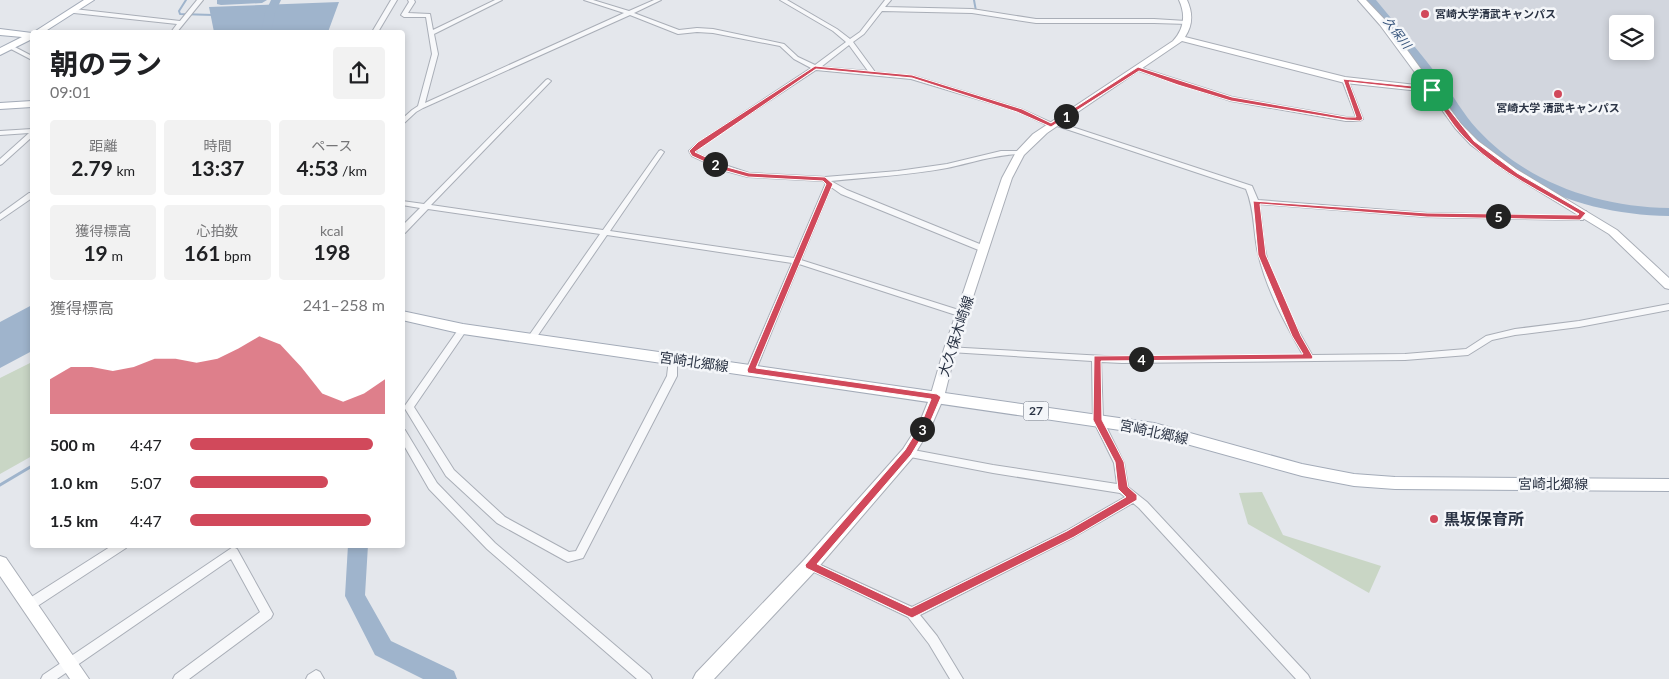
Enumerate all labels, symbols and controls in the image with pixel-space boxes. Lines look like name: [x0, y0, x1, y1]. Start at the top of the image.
place label: 宮崎大学清武キャンパス: [1435, 7, 1556, 20]
marker: 宮崎大学清武キャンパス: [1419, 8, 1431, 20]
water label: 久保川: [1380, 14, 1416, 53]
map controls: [1609, 15, 1654, 60]
button: layers: [1609, 15, 1654, 60]
text: 朝のラン: [50, 46, 162, 80]
button: share: [333, 47, 385, 99]
pin: [1411, 69, 1453, 111]
icon: arrive: [1418, 76, 1446, 104]
text: 09:01: [50, 82, 91, 101]
marker: 宮崎大学 清武キャンパス: [1552, 88, 1564, 100]
place label: 宮崎大学 清武キャンパス: [1496, 101, 1620, 114]
pin: 1: [1054, 104, 1078, 128]
text: 1: [1062, 108, 1071, 125]
text: 距離: [89, 137, 117, 154]
text: 時間: [203, 137, 231, 154]
text: ペース: [311, 137, 352, 154]
pin: 2: [702, 152, 728, 176]
text: 2.79: [71, 155, 113, 180]
text: 13:37: [190, 155, 245, 180]
text: 4:53: [297, 155, 339, 180]
text: 2: [711, 156, 720, 173]
text: km: [113, 162, 135, 179]
text: /km: [339, 162, 367, 179]
pin: 5: [1486, 204, 1510, 228]
text: 5: [1494, 208, 1503, 225]
text: 獲得標高: [75, 222, 131, 239]
text: 心拍数: [196, 222, 238, 239]
text: kcal: [320, 222, 344, 239]
text: 198: [314, 239, 350, 264]
text: 19: [83, 240, 108, 265]
text: 161: [184, 240, 220, 265]
text: m: [108, 247, 123, 264]
text: bpm: [220, 247, 251, 264]
street label: 大久保木崎線: [934, 293, 977, 378]
text: 241–258 m: [303, 295, 385, 314]
text: 獲得標高: [50, 298, 114, 317]
pin: 4: [1128, 346, 1154, 372]
street label: 宮崎北郷線: [658, 348, 730, 375]
text: 4: [1137, 351, 1146, 368]
road number: 27: [1024, 402, 1048, 421]
pin: 3: [910, 416, 934, 442]
street label: 宮崎北郷線: [1118, 416, 1190, 447]
text: 3: [918, 421, 927, 438]
text: 500 m: [50, 435, 95, 454]
text: 4:47: [130, 435, 162, 454]
text: 1.0 km: [50, 473, 98, 492]
text: 5:07: [130, 473, 162, 492]
street label: 宮崎北郷線: [1518, 475, 1588, 492]
place label: 黒坂保育所: [1444, 509, 1524, 528]
text: 1.5 km: [50, 511, 98, 530]
text: 4:47: [130, 511, 162, 530]
marker: 黒坂保育所: [1428, 513, 1440, 525]

